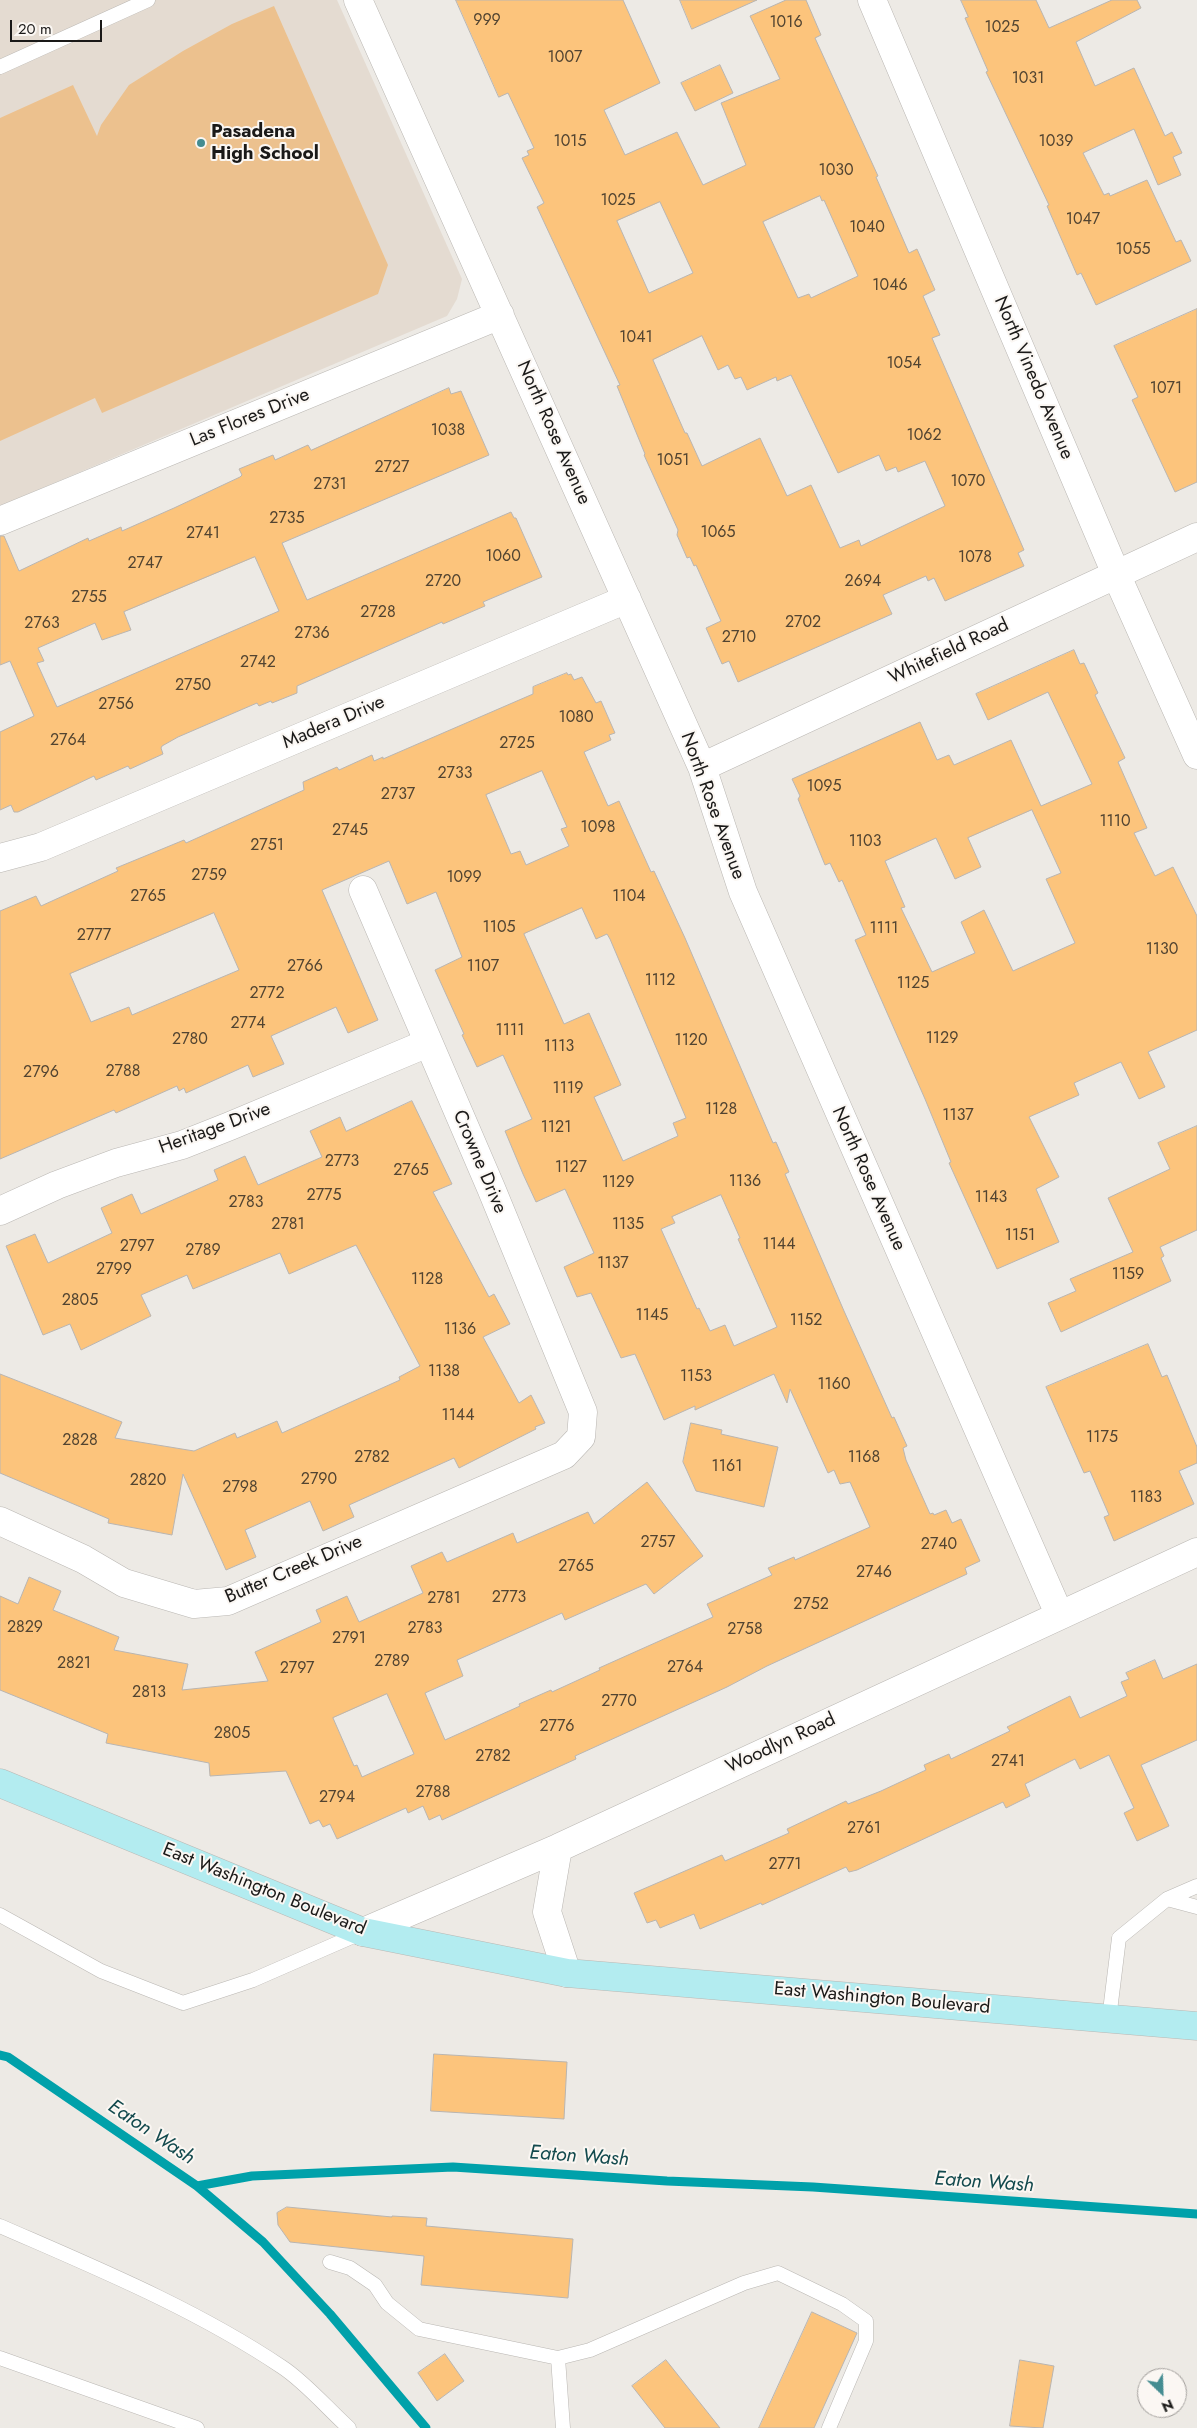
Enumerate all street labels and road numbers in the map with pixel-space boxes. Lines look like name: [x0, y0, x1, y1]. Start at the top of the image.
street label: North Vinedo Avenue: [988, 293, 1078, 463]
street label: North Rose Avenue: [511, 357, 595, 509]
street label: Las Flores Drive: [187, 384, 313, 452]
street label: Whitefield Road: [885, 614, 1013, 690]
street label: Madera Drive: [279, 691, 389, 755]
street label: North Rose Avenue: [675, 729, 749, 883]
street label: Heritage Drive: [156, 1098, 274, 1160]
street label: North Rose Avenue: [826, 1103, 910, 1255]
street label: Crowne Drive: [447, 1107, 511, 1217]
street label: Butter Creek Drive: [222, 1531, 366, 1609]
street label: Woodlyn Road: [723, 1709, 839, 1779]
street label: East Washington Boulevard: [159, 1839, 369, 1941]
street label: East Washington Boulevard: [773, 1978, 991, 2020]

